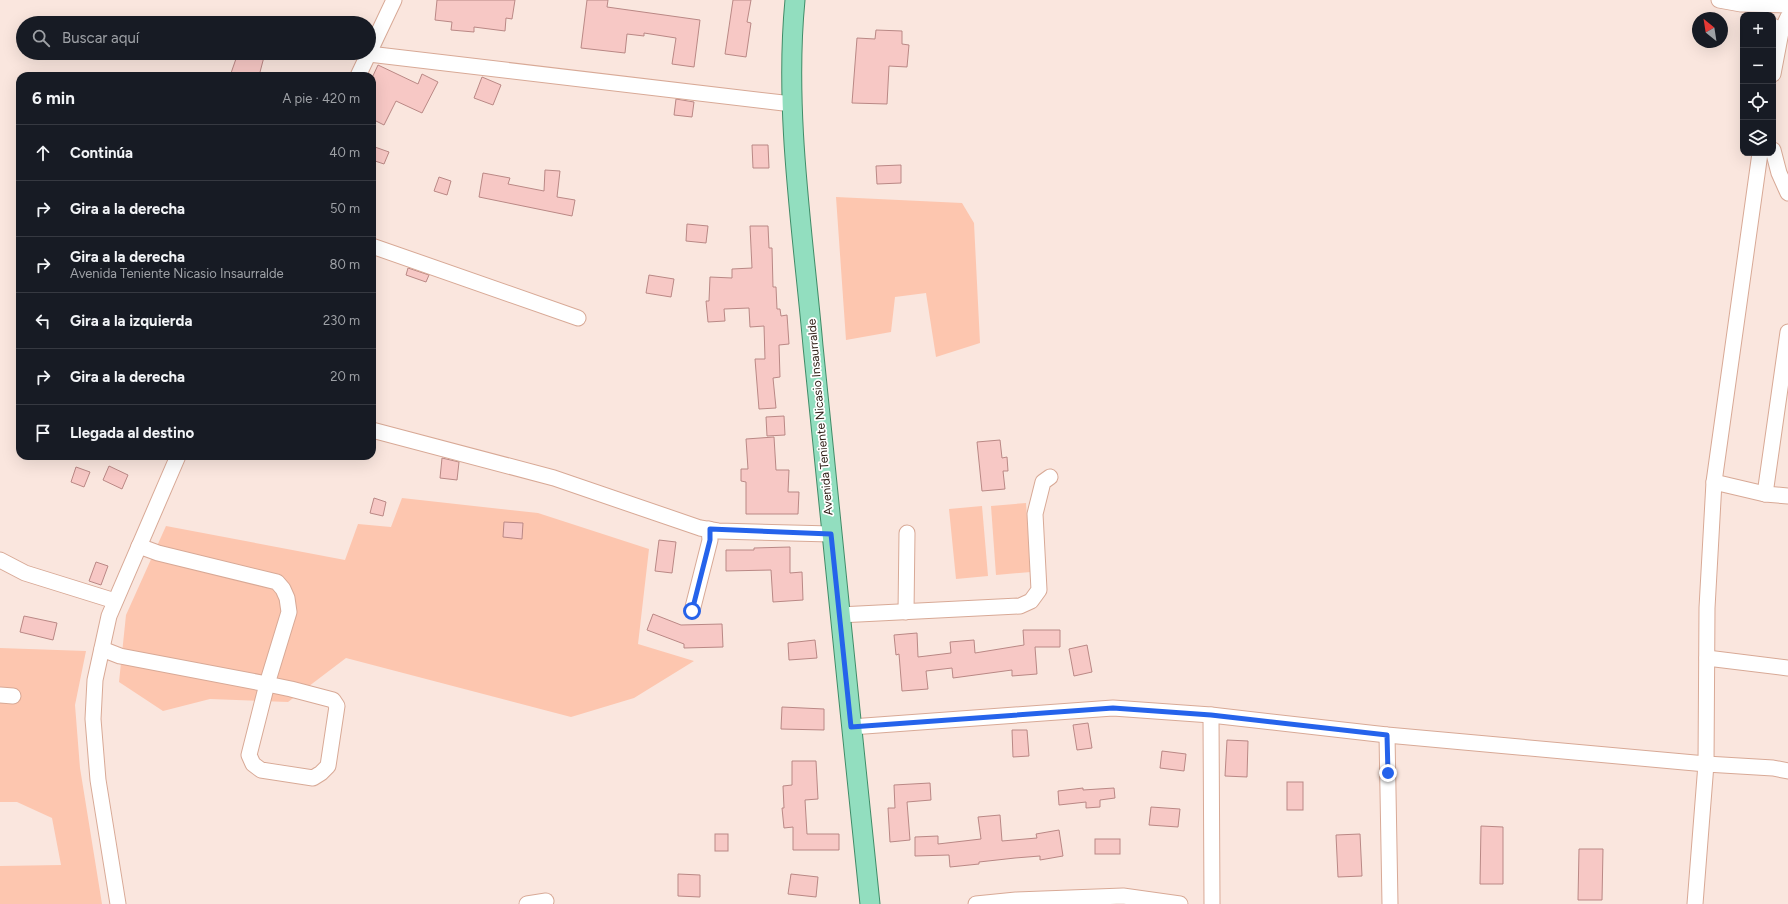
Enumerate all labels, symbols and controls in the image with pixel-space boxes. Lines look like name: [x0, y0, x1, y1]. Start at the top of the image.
north arrow: [1692, 12, 1728, 48]
map controls: [1740, 12, 1776, 156]
button: +: [1740, 12, 1776, 48]
search box: [16, 16, 376, 60]
icon: search: [30, 27, 52, 49]
text: Buscar aquí: [62, 29, 139, 47]
button: −: [1740, 48, 1776, 84]
button: locate: [1740, 84, 1776, 120]
text: 6 min: [32, 88, 75, 108]
text: A pie · 420 m: [283, 91, 360, 106]
button: layers: [1740, 120, 1776, 156]
icon: ahead: [32, 142, 54, 164]
text: Continúa: [70, 144, 133, 162]
text: 40 m: [329, 145, 360, 160]
icon: right: [32, 198, 54, 220]
text: Gira a la derecha: [70, 200, 185, 218]
text: 50 m: [330, 201, 360, 216]
text: Gira a la derecha: [70, 248, 185, 266]
icon: right: [32, 254, 54, 276]
text: 80 m: [329, 257, 360, 272]
text: Avenida Teniente Nicasio Insaurralde: [70, 266, 284, 281]
icon: left: [32, 310, 54, 332]
text: Gira a la izquierda: [70, 312, 192, 330]
text: 230 m: [323, 313, 360, 328]
street label: Avenida Teniente Nicasio Insaurralde: [804, 318, 836, 516]
icon: right: [32, 366, 54, 388]
text: Gira a la derecha: [70, 368, 185, 386]
text: 20 m: [330, 369, 360, 384]
icon: arrive: [32, 422, 54, 444]
text: Llegada al destino: [70, 424, 194, 442]
route start: [683, 602, 701, 620]
route end: [1379, 764, 1397, 782]

